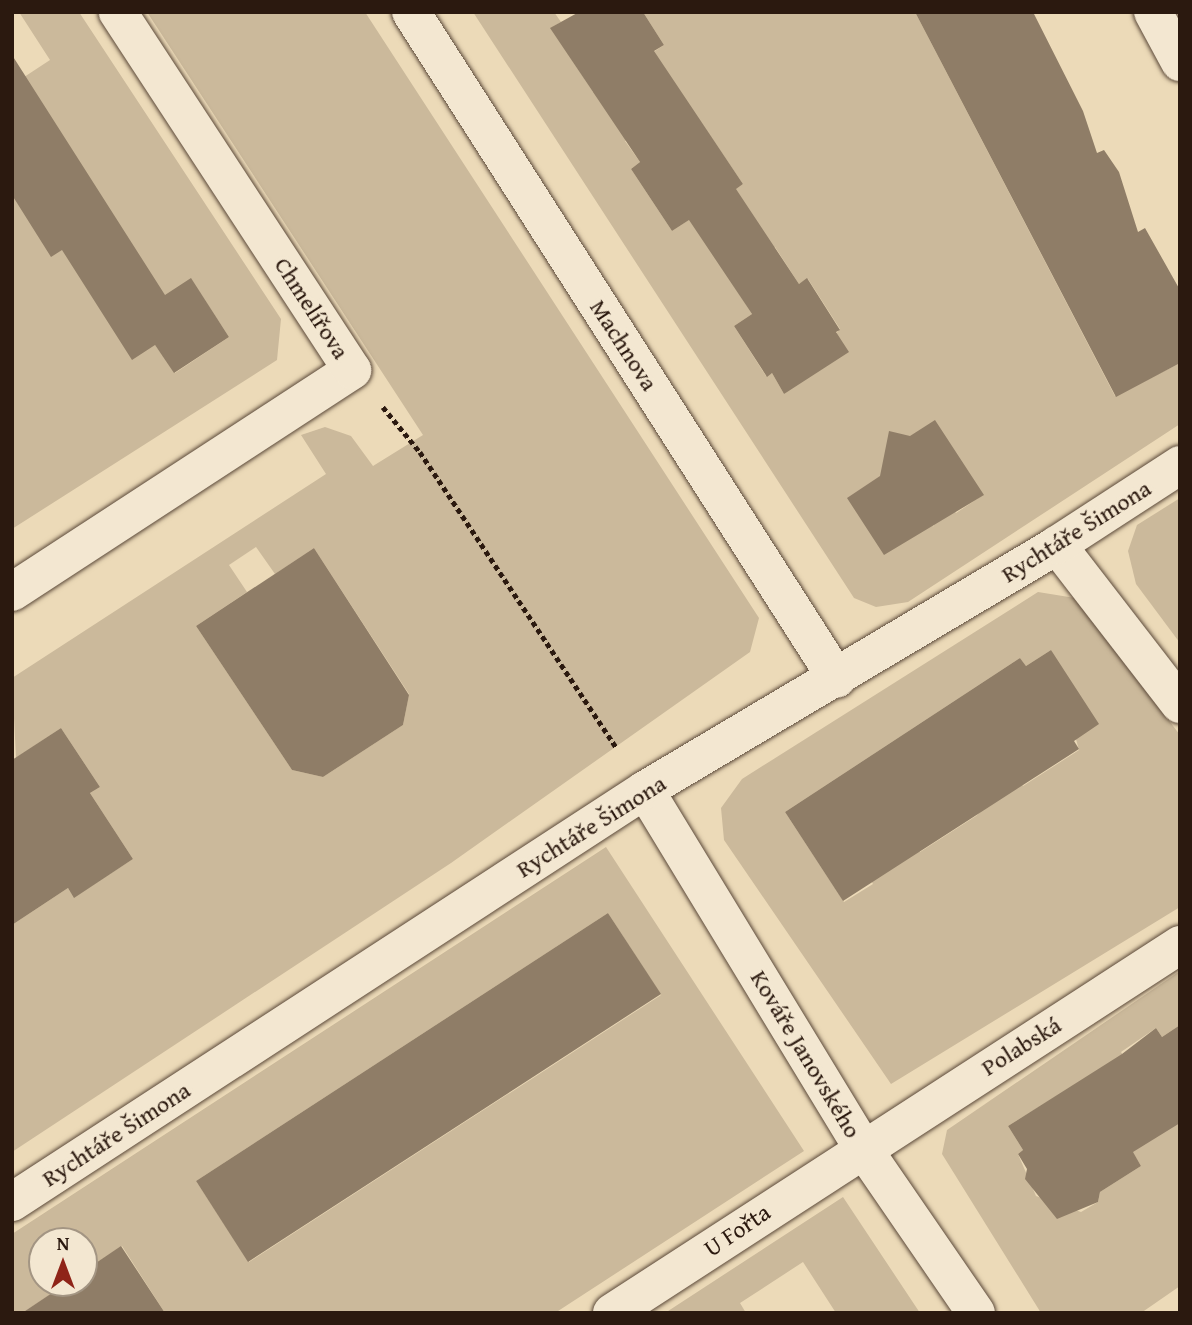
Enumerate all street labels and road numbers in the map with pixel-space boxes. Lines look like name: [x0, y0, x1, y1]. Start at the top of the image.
street label: Chmelířova: [269, 252, 355, 364]
street label: Machnova: [584, 294, 664, 396]
street label: Rychtáře Šimona: [996, 474, 1156, 588]
street label: Rychtáře Šimona: [511, 769, 671, 883]
street label: Kováře Janovského: [745, 965, 867, 1143]
street label: Polabská: [976, 1010, 1066, 1082]
street label: Rychtáře Šimona: [36, 1075, 196, 1193]
street label: U Fořta: [698, 1197, 776, 1263]

